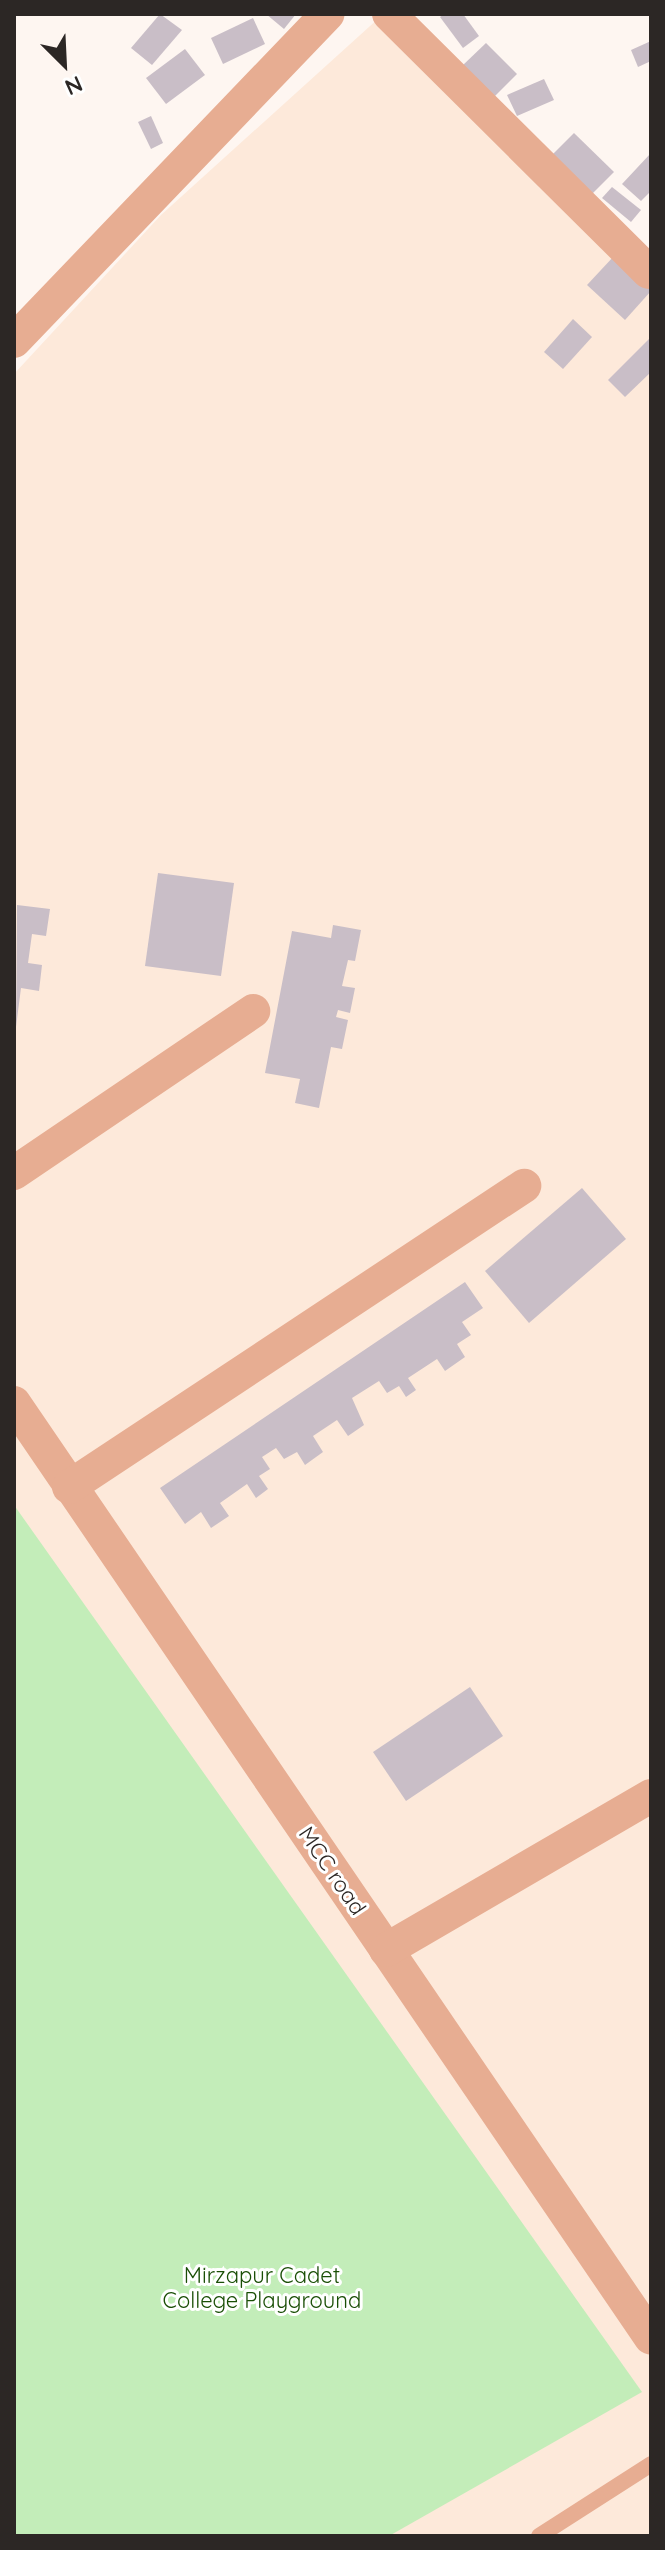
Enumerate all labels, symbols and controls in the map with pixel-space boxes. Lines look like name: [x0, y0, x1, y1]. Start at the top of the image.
north arrow: [24, 24, 104, 104]
text: N: [61, 70, 87, 102]
street label: MCC road: [293, 1822, 371, 1920]
park label: Mirzapur Cadet College Playground: [163, 2262, 361, 2314]

